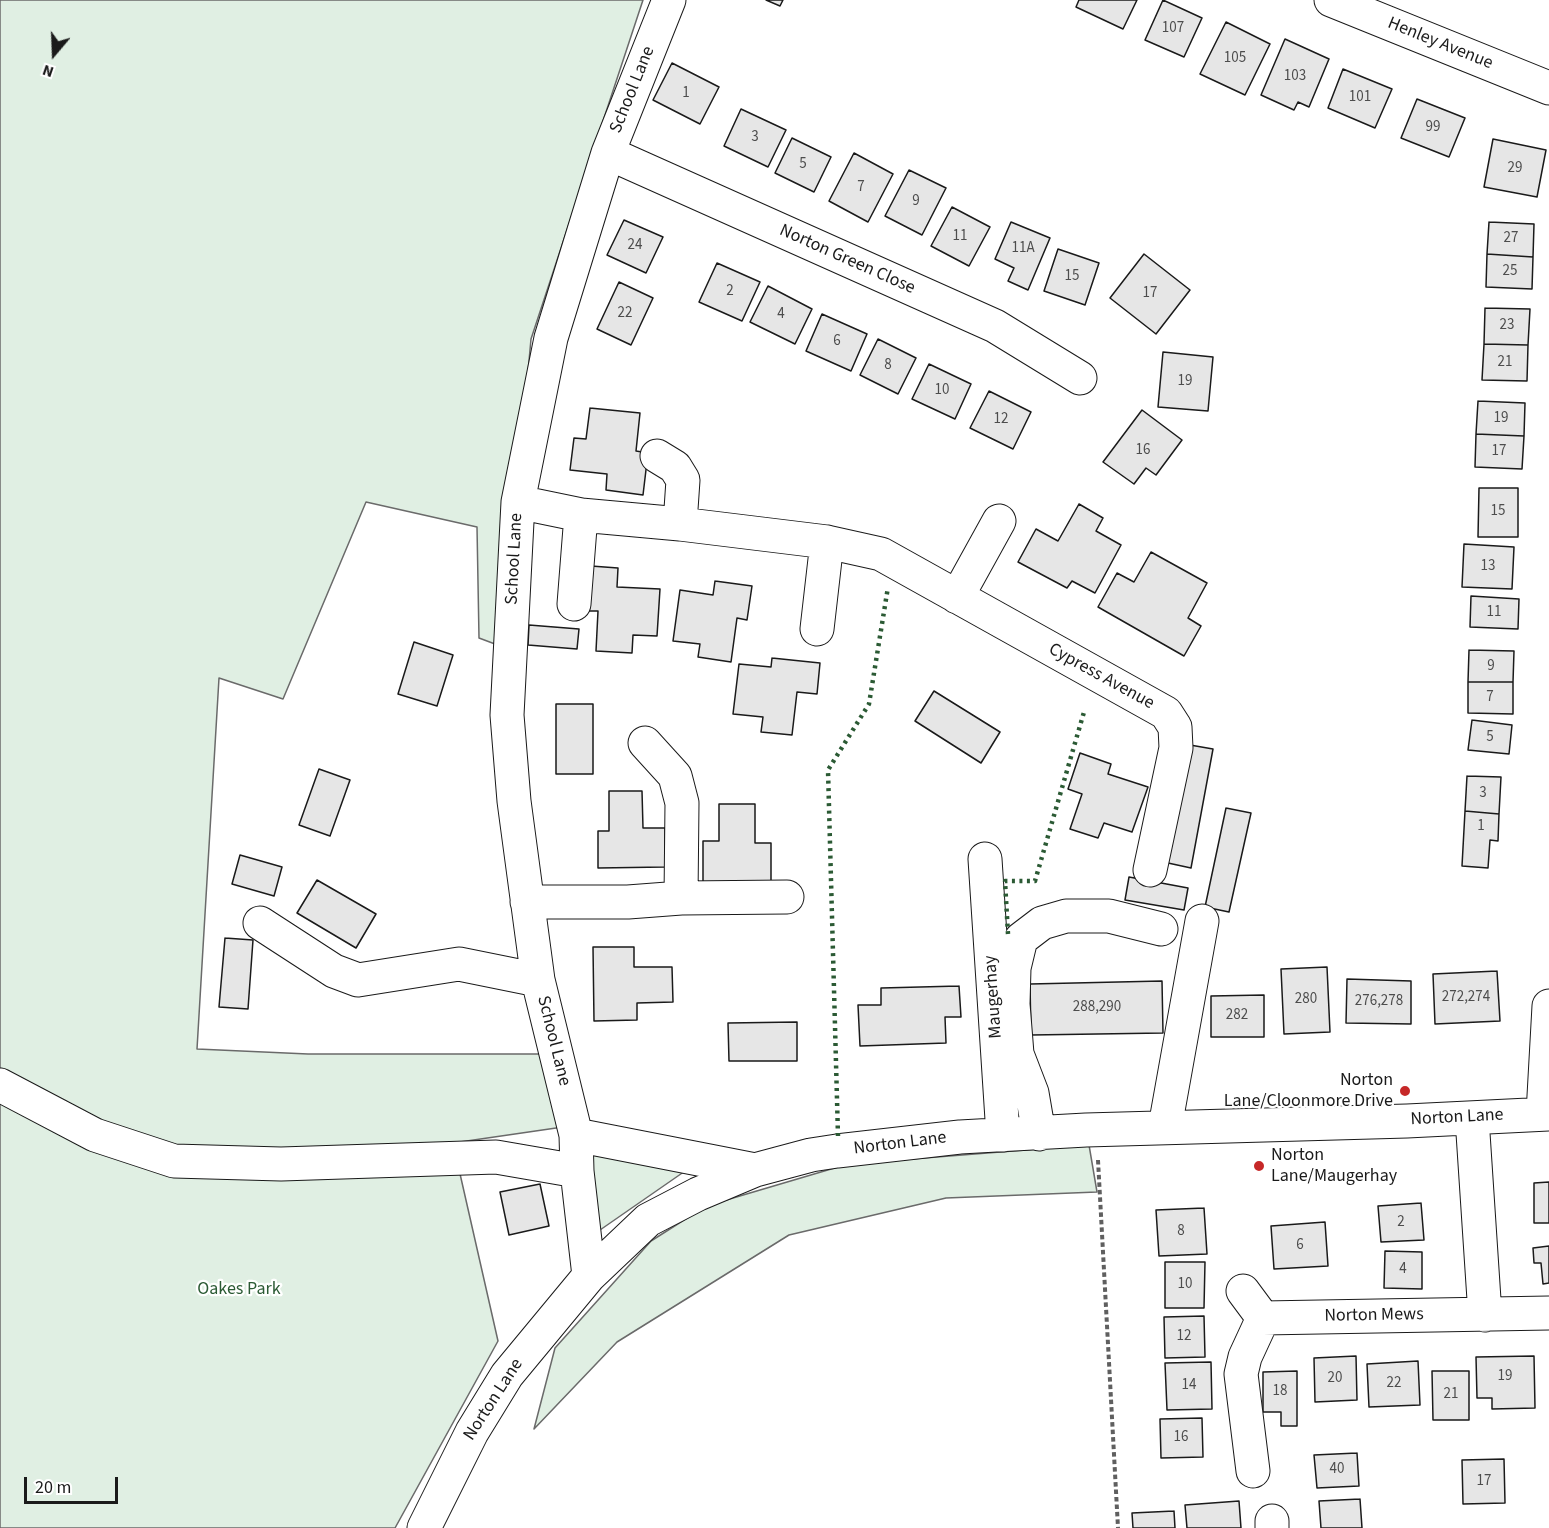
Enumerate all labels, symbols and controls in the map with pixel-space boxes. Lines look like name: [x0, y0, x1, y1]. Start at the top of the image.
street label: Henley Avenue: [1384, 13, 1496, 75]
house number: 107: [1162, 20, 1184, 38]
north arrow: [24, 24, 84, 84]
street label: School Lane: [606, 43, 660, 137]
house number: 105: [1224, 50, 1246, 68]
text: N: [40, 59, 57, 83]
house number: 103: [1284, 68, 1306, 86]
house number: 1: [682, 85, 690, 103]
house number: 101: [1349, 89, 1371, 107]
house number: 99: [1426, 119, 1440, 137]
house number: 3: [751, 129, 759, 147]
house number: 5: [799, 156, 807, 174]
house number: 29: [1508, 160, 1522, 178]
house number: 7: [857, 179, 865, 197]
house number: 9: [912, 193, 920, 211]
street label: Norton Green Close: [776, 220, 918, 300]
house number: 11: [953, 228, 967, 246]
house number: 27: [1504, 230, 1518, 248]
house number: 24: [628, 237, 642, 255]
house number: 11A: [1011, 240, 1035, 258]
house number: 25: [1503, 263, 1517, 281]
house number: 15: [1065, 268, 1079, 286]
house number: 2: [726, 283, 734, 301]
house number: 17: [1143, 285, 1157, 303]
house number: 22: [618, 305, 632, 323]
house number: 4: [777, 306, 785, 324]
house number: 23: [1500, 317, 1514, 335]
house number: 6: [833, 333, 841, 351]
house number: 21: [1498, 354, 1512, 372]
house number: 8: [884, 357, 892, 375]
house number: 19: [1178, 373, 1192, 391]
house number: 10: [935, 382, 949, 400]
house number: 19: [1494, 410, 1508, 428]
house number: 12: [994, 411, 1008, 429]
house number: 16: [1136, 442, 1150, 460]
house number: 17: [1492, 443, 1506, 461]
house number: 15: [1491, 503, 1505, 521]
street label: School Lane: [502, 513, 528, 605]
house number: 13: [1481, 558, 1495, 576]
house number: 11: [1487, 604, 1501, 622]
street label: Cypress Avenue: [1044, 639, 1158, 715]
house number: 9: [1487, 658, 1495, 676]
house number: 7: [1486, 689, 1494, 707]
house number: 5: [1486, 729, 1494, 747]
house number: 3: [1479, 785, 1487, 803]
house number: 1: [1477, 818, 1485, 836]
street label: Maugerhay: [980, 955, 1008, 1039]
house number: 272,274: [1442, 989, 1490, 1007]
house number: 280: [1295, 991, 1317, 1009]
house number: 276,278: [1355, 993, 1403, 1011]
street label: School Lane: [531, 994, 575, 1088]
house number: 288,290: [1073, 999, 1121, 1017]
house number: 282: [1226, 1007, 1248, 1025]
place label: Norton Lane/Cloonmore Drive: [1224, 1070, 1393, 1112]
marker: Norton Lane/Cloonmore Drive: [1398, 1084, 1412, 1098]
street label: Norton Lane: [1410, 1105, 1504, 1131]
street label: Norton Lane: [852, 1128, 948, 1160]
place label: Norton Lane/Maugerhay: [1271, 1145, 1397, 1188]
marker: Norton Lane/Maugerhay: [1252, 1159, 1266, 1173]
house number: 2: [1397, 1214, 1405, 1232]
house number: 8: [1177, 1223, 1185, 1241]
house number: 6: [1296, 1237, 1304, 1255]
house number: 4: [1399, 1261, 1407, 1279]
house number: 10: [1178, 1276, 1192, 1294]
park label: Oakes Park: [197, 1279, 281, 1301]
street label: Norton Mews: [1324, 1304, 1424, 1328]
house number: 12: [1177, 1328, 1191, 1346]
street label: Norton Lane: [460, 1355, 528, 1445]
house number: 19: [1498, 1368, 1512, 1386]
house number: 20: [1328, 1370, 1342, 1388]
house number: 22: [1387, 1375, 1401, 1393]
house number: 14: [1182, 1377, 1196, 1395]
house number: 18: [1273, 1383, 1287, 1401]
house number: 21: [1444, 1386, 1458, 1404]
house number: 16: [1174, 1429, 1188, 1447]
house number: 40: [1330, 1461, 1344, 1479]
scale bar: [27, 1465, 122, 1503]
house number: 17: [1477, 1473, 1491, 1491]
text: 20 m: [35, 1475, 71, 1500]

